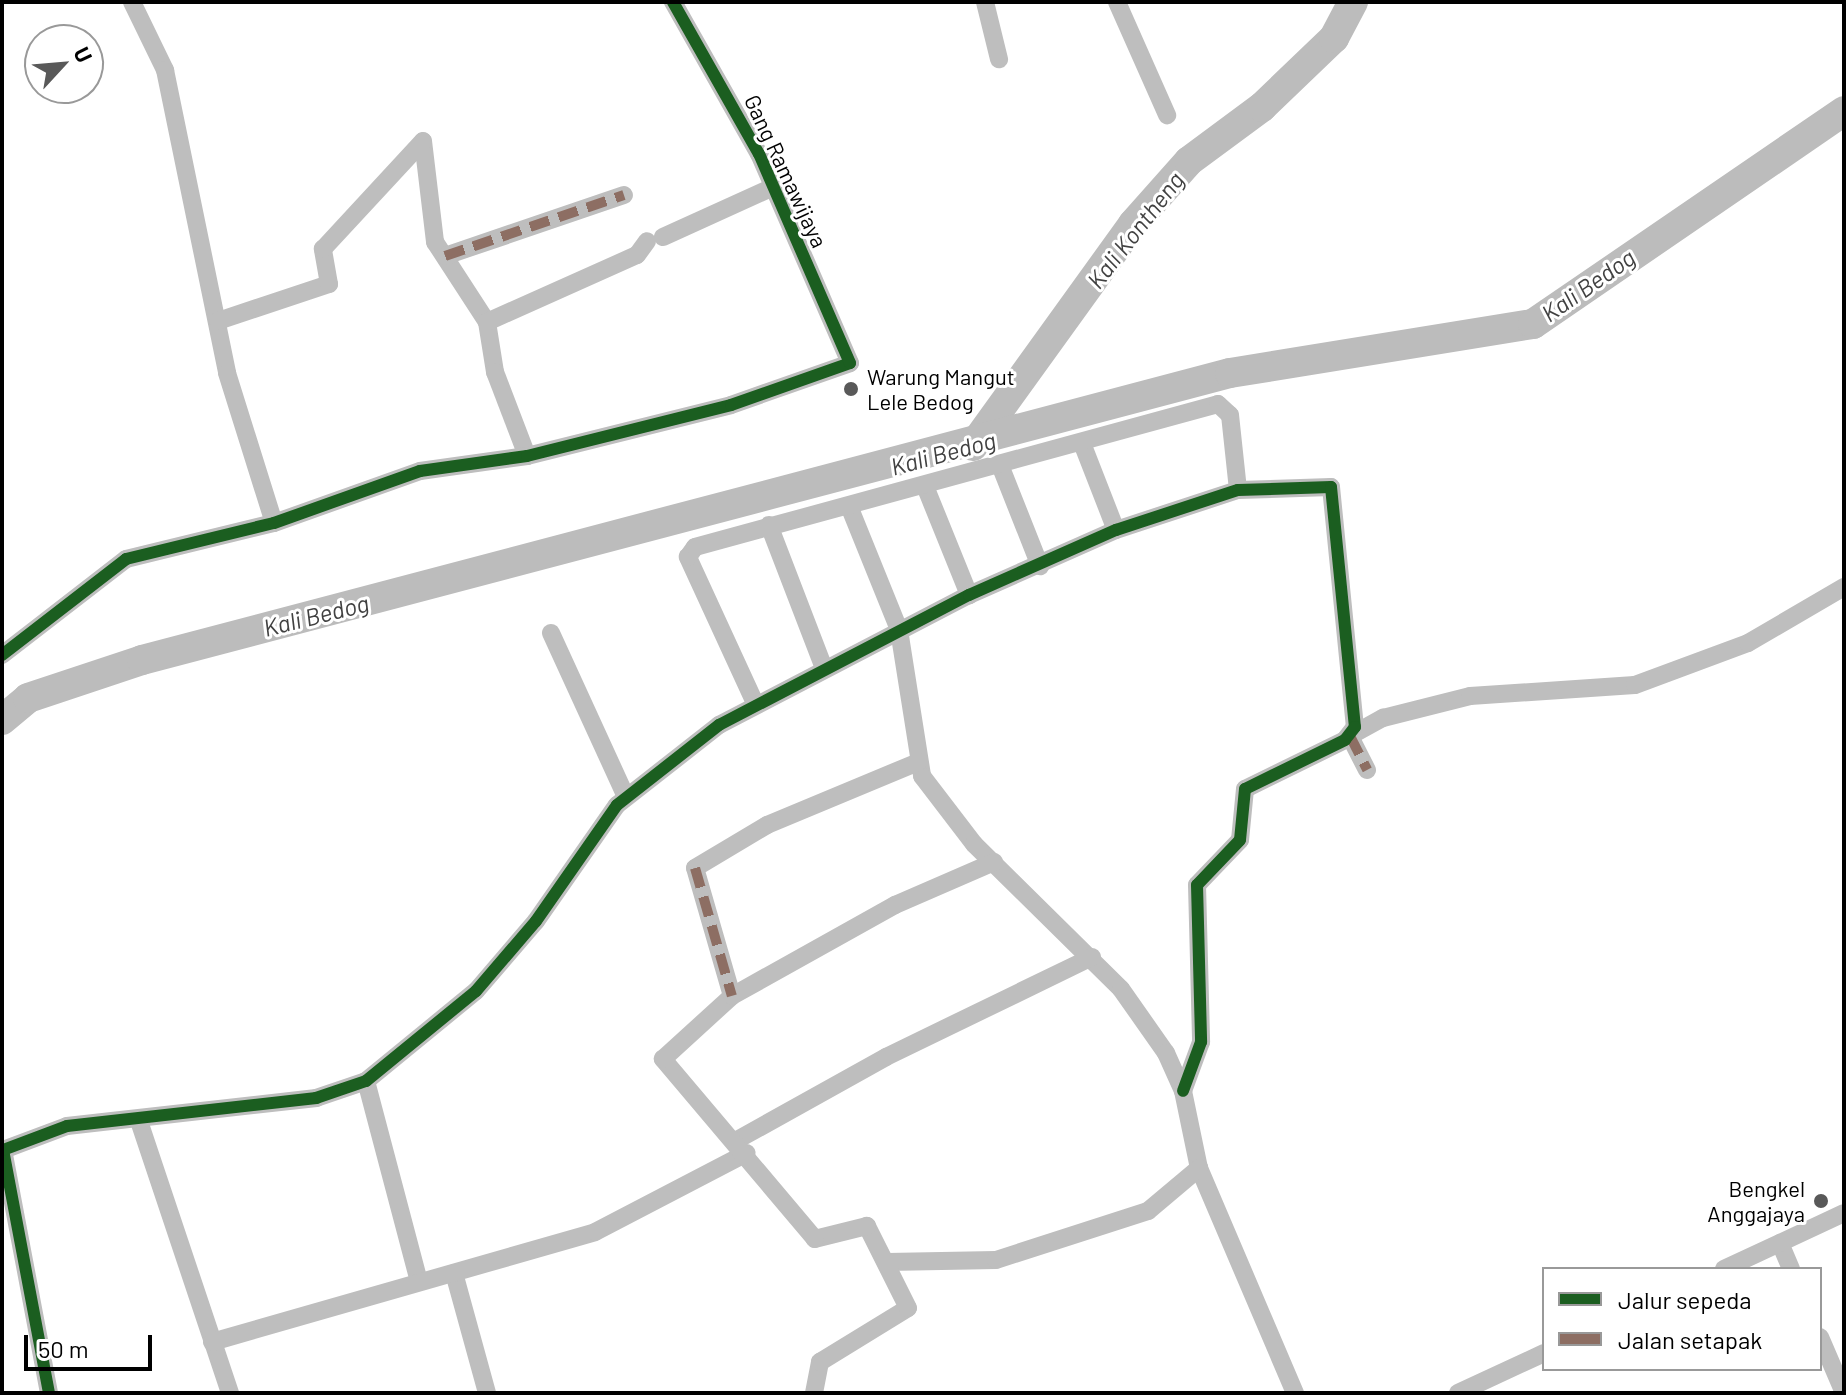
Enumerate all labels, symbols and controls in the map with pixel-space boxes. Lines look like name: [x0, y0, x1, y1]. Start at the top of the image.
north arrow: [24, 24, 104, 104]
text: U: [69, 42, 98, 66]
street label: Gang Ramawijaya: [739, 90, 833, 252]
water label: Kali Kontheng: [1081, 166, 1189, 294]
water label: Kali Bedog: [1536, 242, 1640, 328]
place label: Warung Mangut Lele Bedog: [867, 363, 1015, 414]
marker: Warung Mangut Lele Bedog: [842, 380, 860, 398]
water label: Kali Bedog: [887, 425, 999, 481]
water label: Kali Bedog: [260, 588, 372, 642]
place label: Bengkel Anggajaya: [1707, 1175, 1805, 1226]
marker: Bengkel Anggajaya: [1812, 1192, 1830, 1210]
legend: [1542, 1267, 1822, 1371]
text: Jalur sepeda: [1618, 1285, 1752, 1314]
scale bar: [28, 1319, 156, 1369]
text: Jalan setapak: [1618, 1325, 1762, 1354]
text: 50 m: [38, 1334, 89, 1363]

